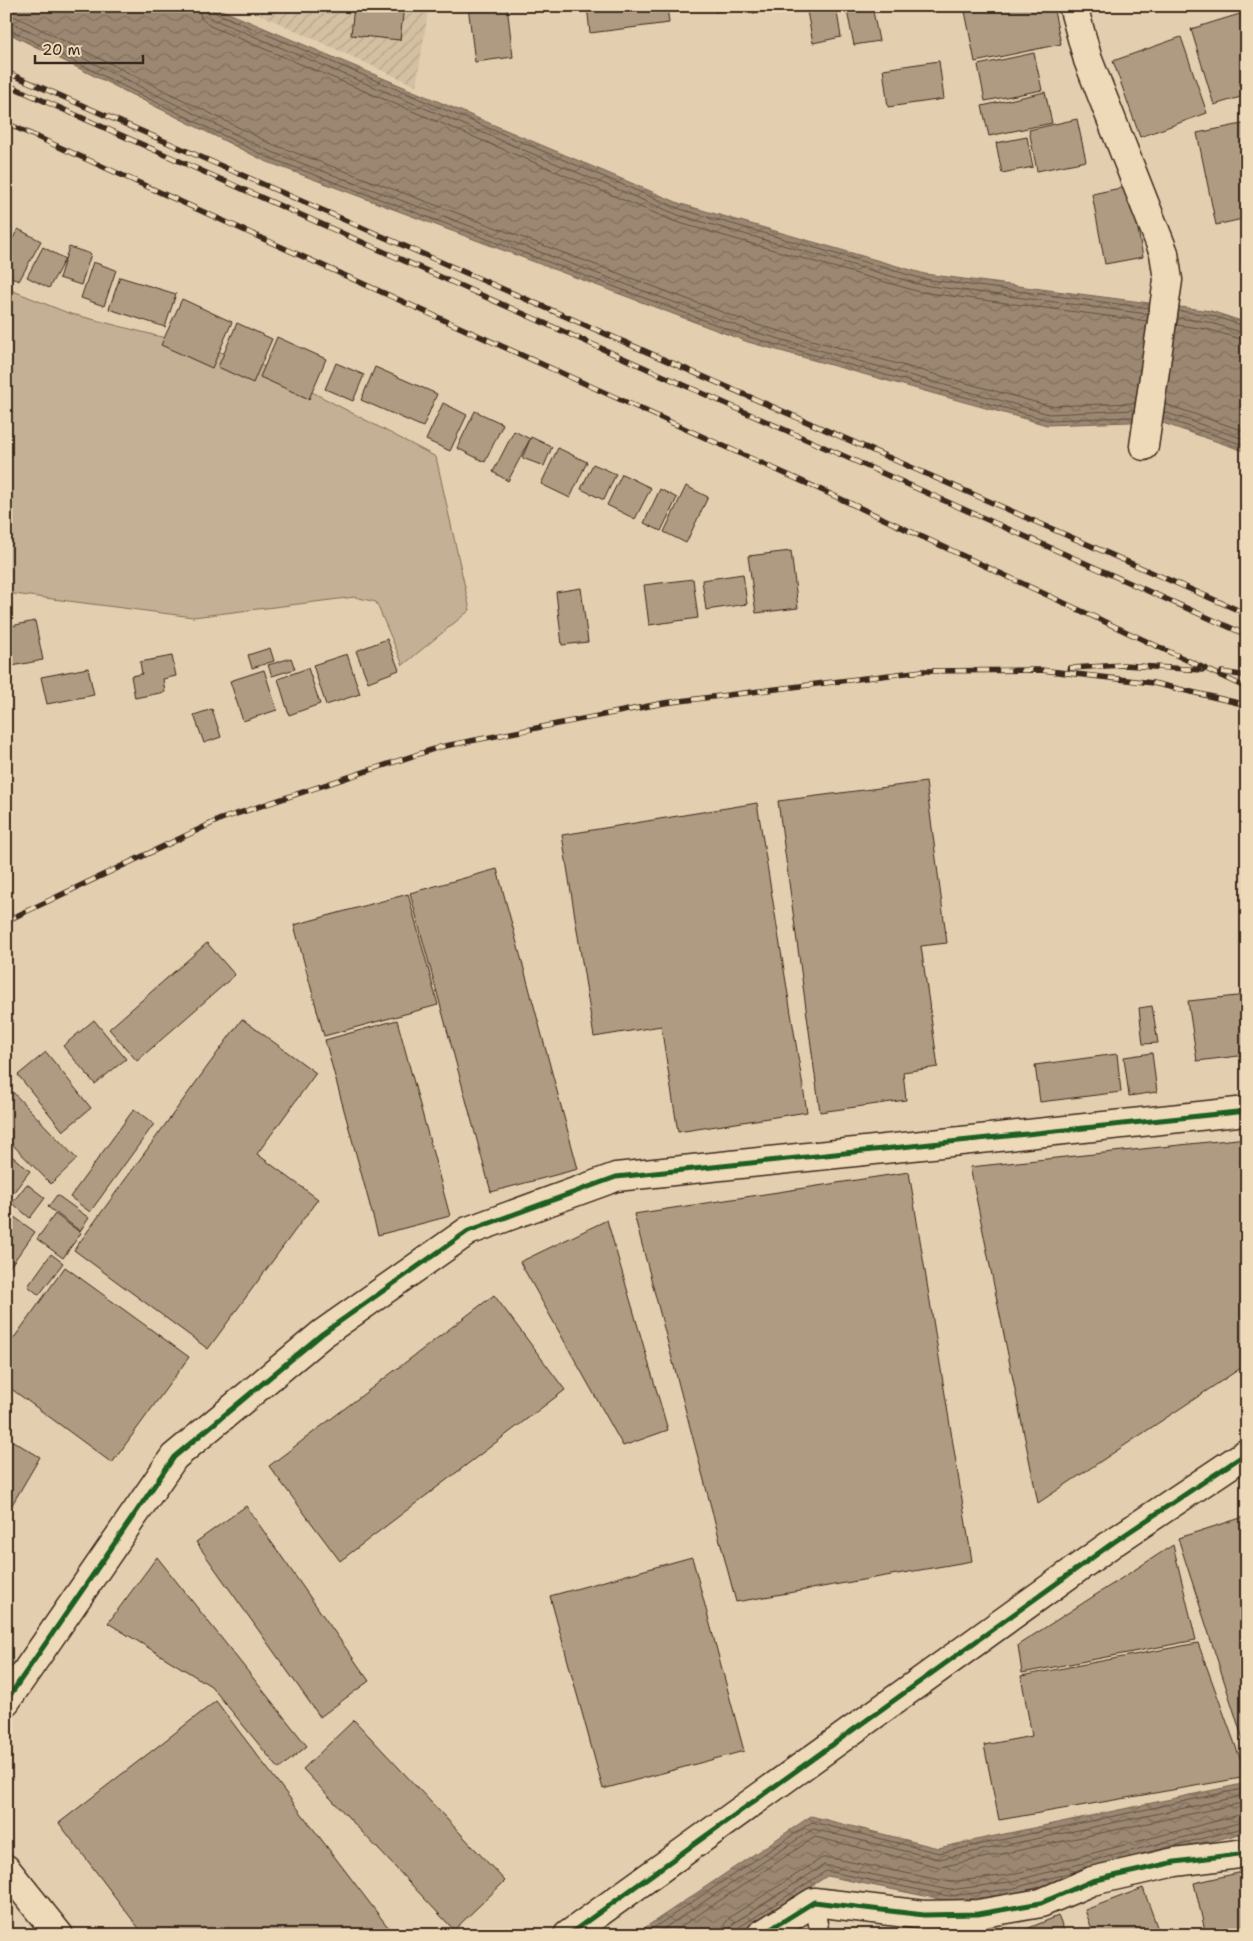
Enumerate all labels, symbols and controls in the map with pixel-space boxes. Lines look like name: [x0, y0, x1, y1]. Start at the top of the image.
scale bar: [35, 32, 142, 64]
text: 20 m: [42, 40, 81, 60]

